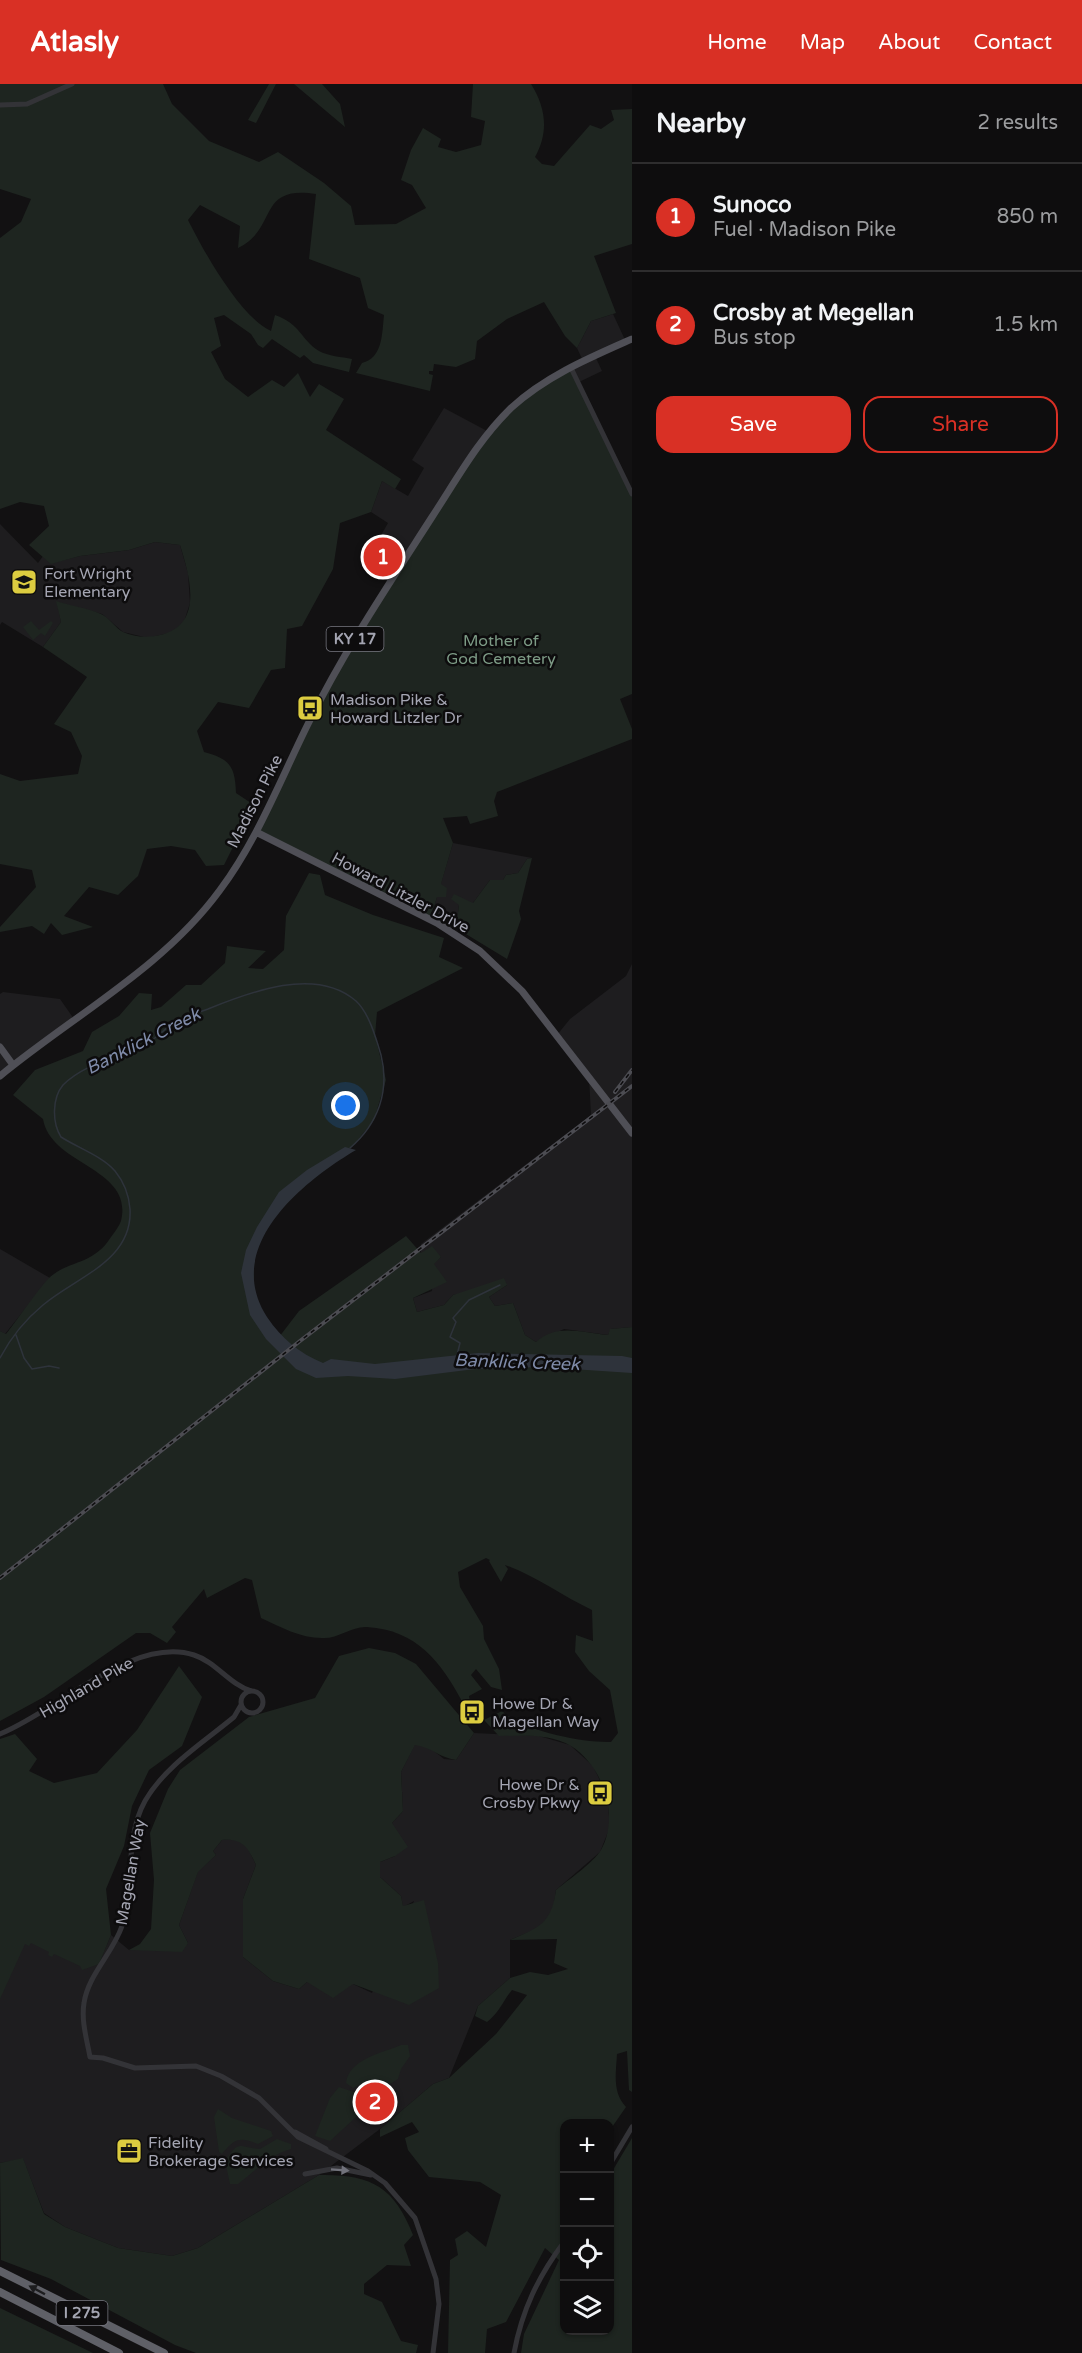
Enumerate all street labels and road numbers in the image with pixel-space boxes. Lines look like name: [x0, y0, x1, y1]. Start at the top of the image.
road number: KY 17: [326, 627, 384, 651]
street label: Madison Pike: [223, 751, 287, 851]
street label: Howard Litzler Drive: [328, 848, 473, 938]
street label: Highland Pike: [36, 1653, 137, 1723]
street label: Magellan Way: [112, 1817, 150, 1927]
road number: I 275: [56, 2301, 107, 2325]

